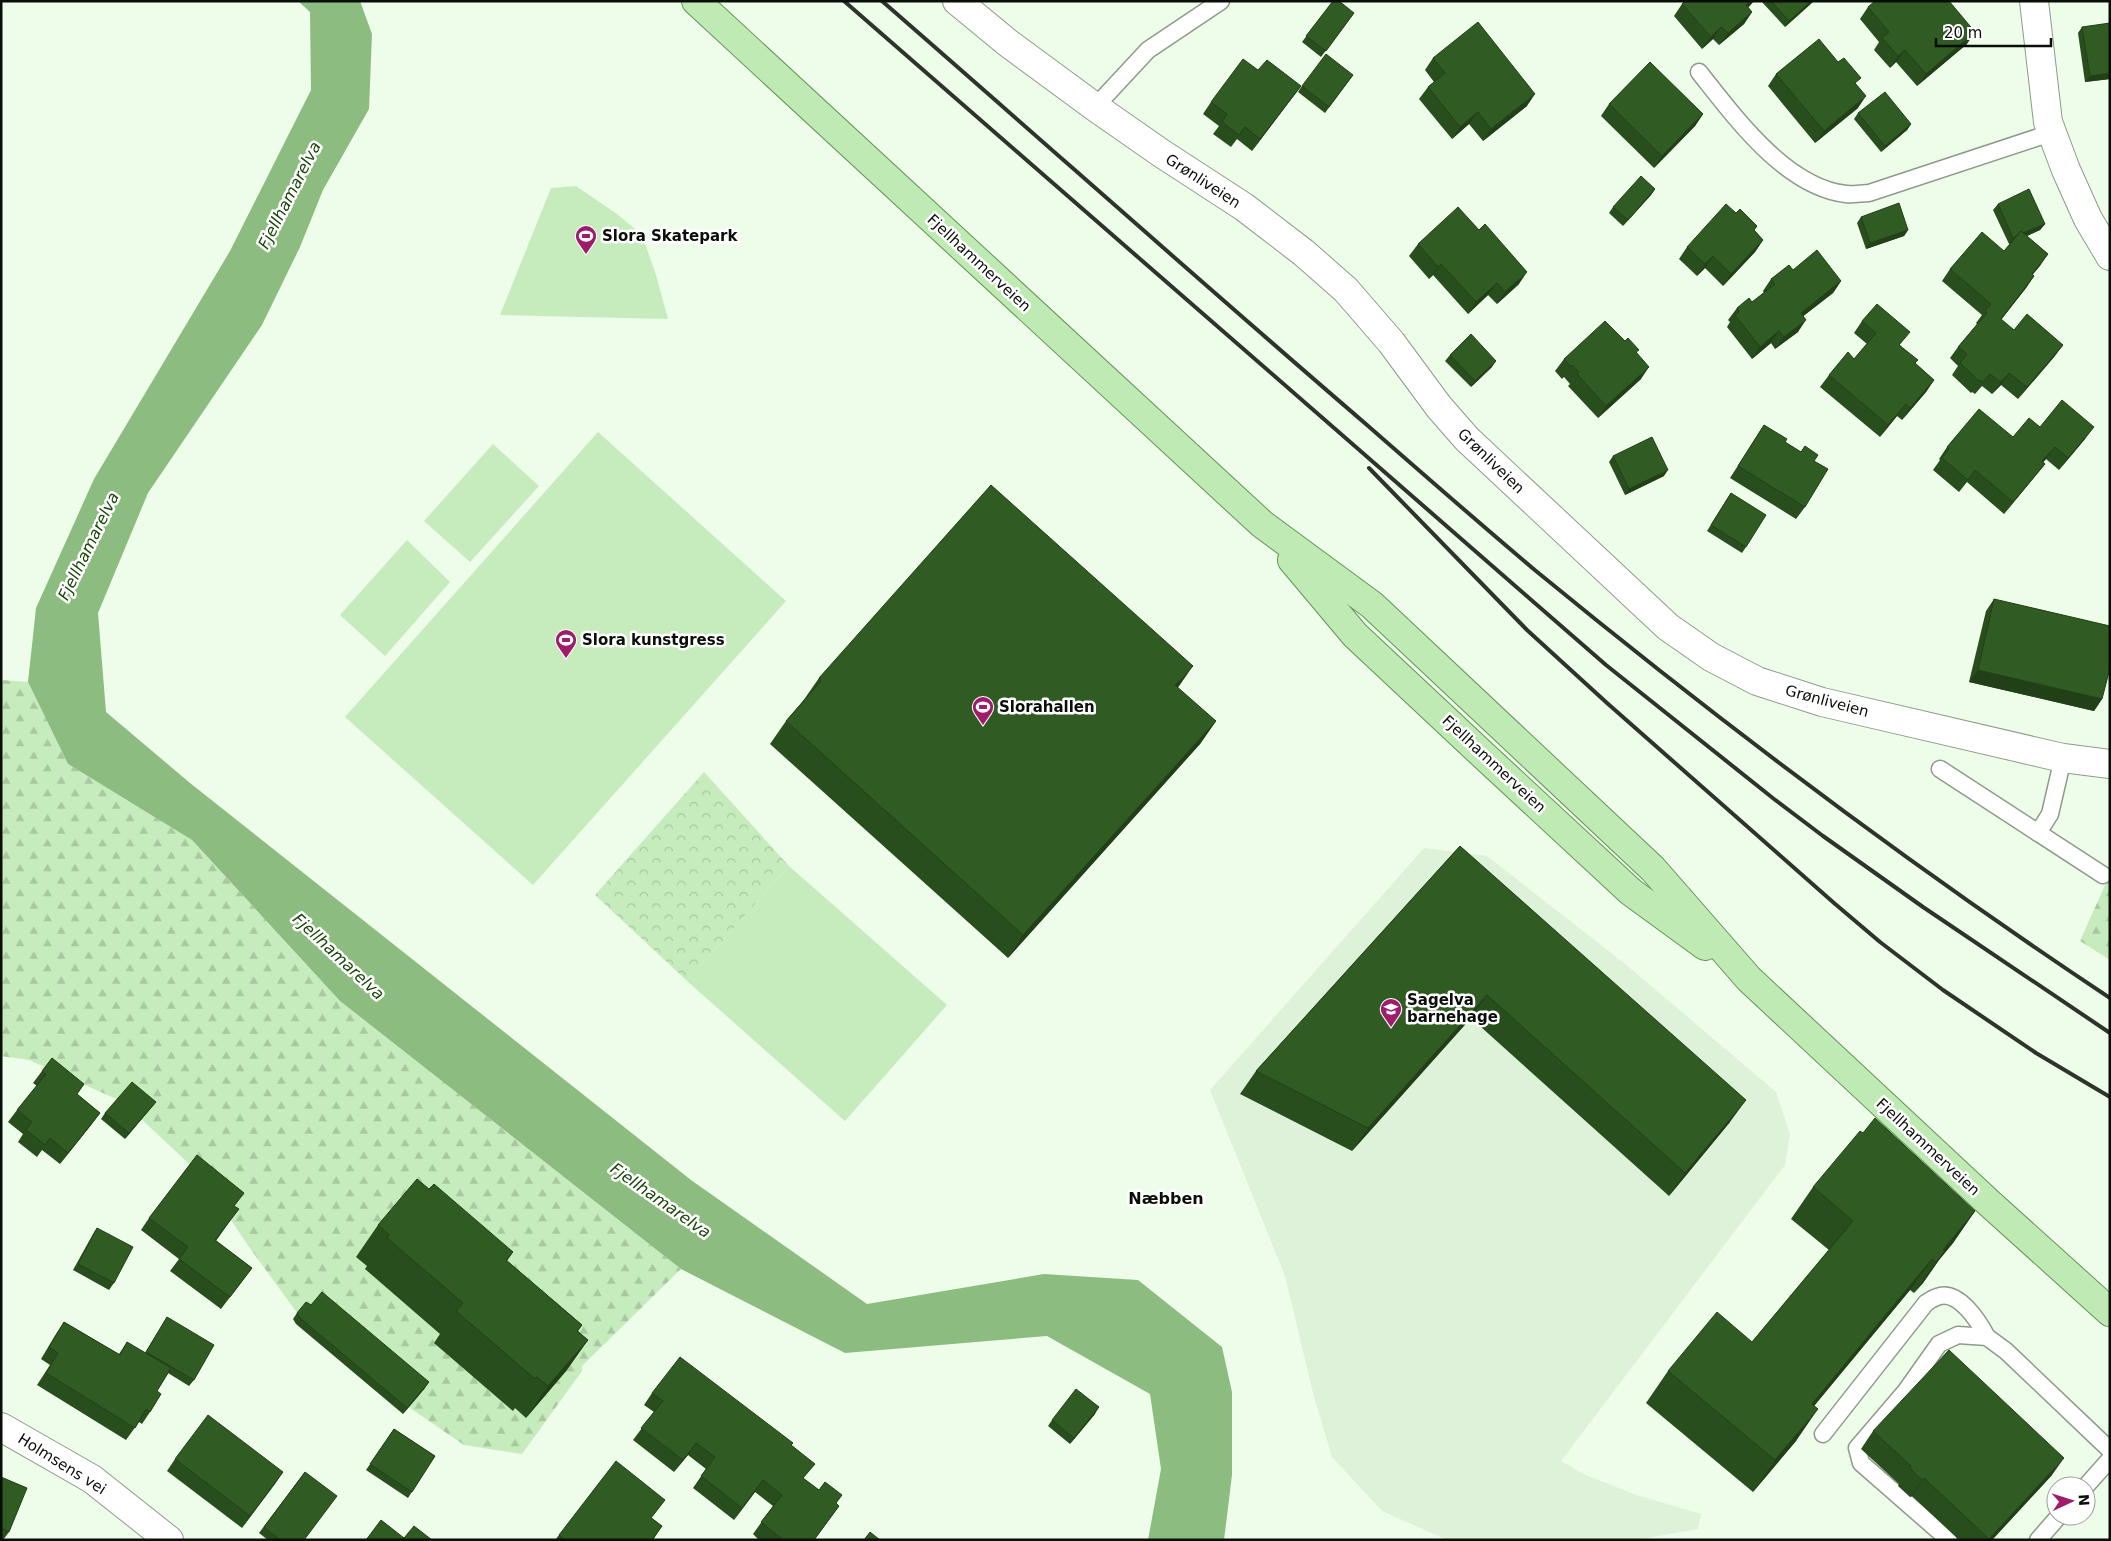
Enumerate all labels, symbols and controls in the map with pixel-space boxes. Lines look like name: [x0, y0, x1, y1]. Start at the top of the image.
scale bar: [1936, 15, 2051, 47]
text: 20 m: [1944, 24, 1982, 42]
water label: Fjellhamarelva: [254, 138, 325, 252]
street label: Grønliveien: [1162, 150, 1244, 212]
street label: Fjellhammerveien: [924, 210, 1034, 316]
sports icon: Slora Skatepark: [574, 224, 598, 255]
place label: Slora Skatepark: [602, 227, 738, 245]
street label: Grønliveien: [1454, 425, 1528, 497]
water label: Fjellhamarelva: [54, 489, 123, 603]
sports icon: Slora kunstgress: [554, 628, 578, 659]
place label: Slora kunstgress: [582, 631, 725, 649]
street label: Grønliveien: [1783, 681, 1871, 721]
sports icon: Slorahallen: [971, 695, 995, 726]
place label: Slorahallen: [999, 698, 1095, 716]
street label: Fjellhammerveien: [1439, 711, 1549, 817]
water label: Fjellhamarelva: [289, 909, 388, 1004]
place label: Sagelva barnehage: [1407, 991, 1498, 1026]
school or university icon: Sagelva barnehage: [1379, 997, 1403, 1028]
street label: Fjellhammerveien: [1873, 1094, 1983, 1200]
water label: Fjellhamarelva: [607, 1159, 714, 1242]
district label: Næbben: [1128, 1189, 1204, 1208]
street label: Holmsens vei: [15, 1430, 109, 1498]
north arrow: [2046, 1476, 2096, 1526]
text: N: [2076, 1494, 2092, 1506]

